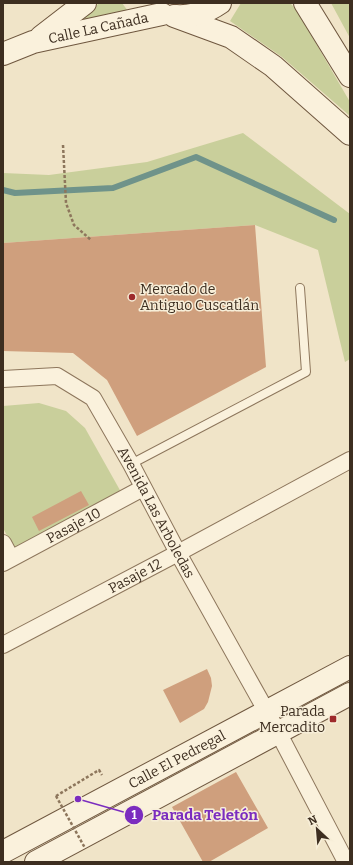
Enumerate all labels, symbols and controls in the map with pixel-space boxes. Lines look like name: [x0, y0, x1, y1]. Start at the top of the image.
street label: Calle La Cañada: [47, 9, 150, 47]
place label: Mercado de Antiguo Cuscatlán: [140, 281, 259, 314]
marker: Mercado de Antiguo Cuscatlán: [127, 292, 137, 302]
street label: Avenida Las Arboledas: [114, 444, 199, 581]
street label: Pasaje 10: [44, 504, 104, 547]
street label: Pasaje 12: [105, 555, 164, 597]
place label: Parada Mercadito: [259, 703, 325, 736]
marker: Parada Mercadito: [328, 714, 338, 724]
street label: Calle El Pedregal: [125, 727, 228, 792]
callout: Parada Teletón: [124, 801, 266, 828]
text: Parada Teletón: [152, 806, 258, 824]
text: 1: [131, 808, 137, 822]
north arrow: [297, 809, 337, 849]
text: N: [306, 813, 320, 828]

